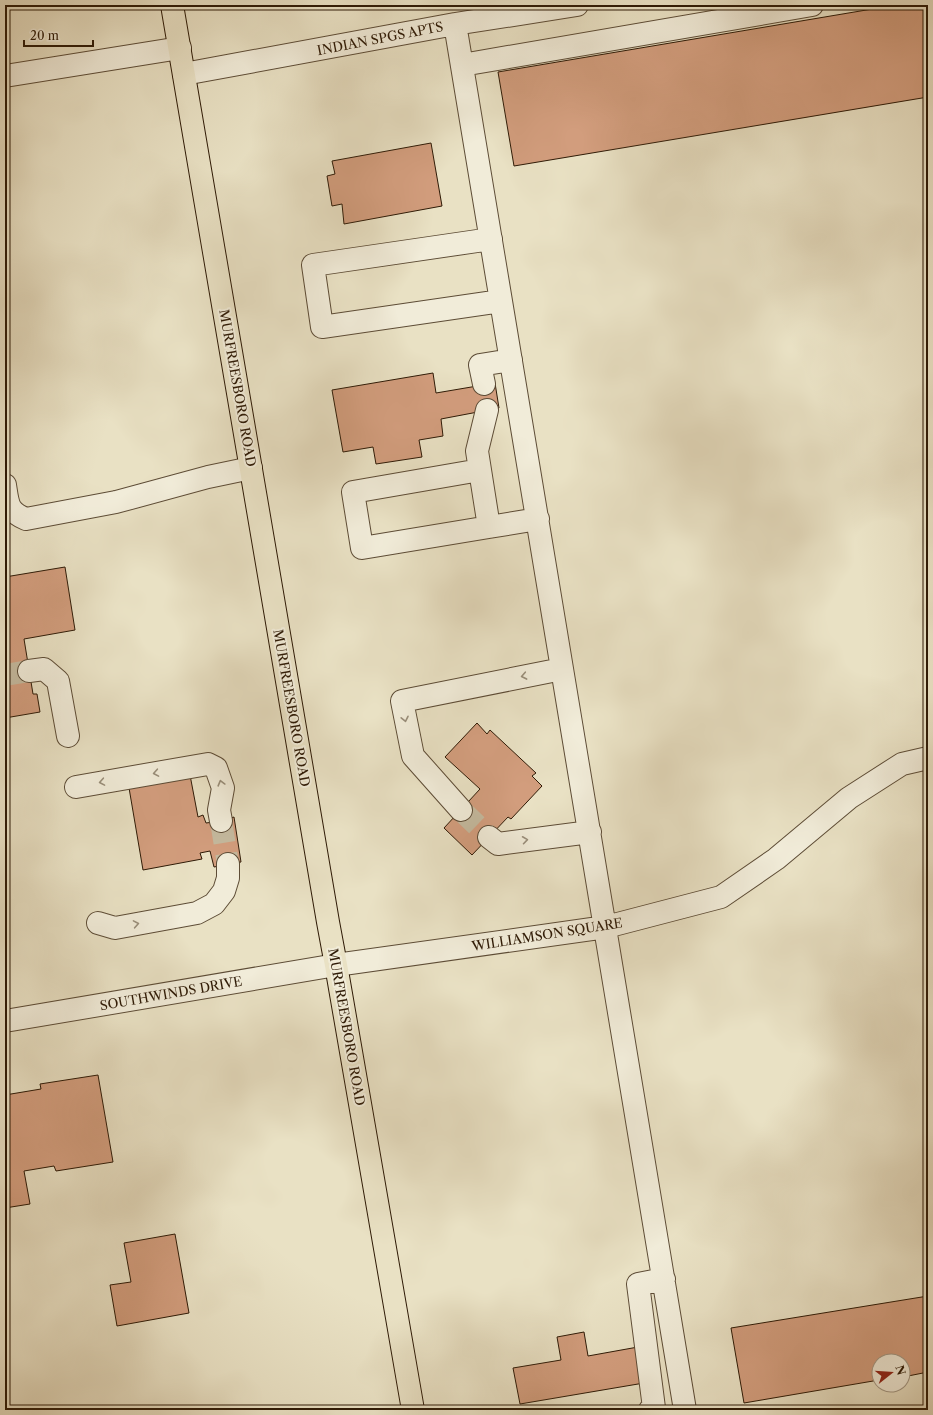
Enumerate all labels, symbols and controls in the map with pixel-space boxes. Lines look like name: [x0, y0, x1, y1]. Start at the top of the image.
street label: INDIAN SPGS APTS: [316, 18, 445, 58]
scale bar: [24, 22, 93, 48]
text: 20 m: [30, 28, 59, 43]
street label: MURFREESBORO ROAD: [216, 308, 260, 468]
street label: MURFREESBORO ROAD: [270, 628, 314, 788]
one-way arrow: [521, 672, 527, 680]
one-way arrow: [401, 716, 409, 723]
one-way arrow: [153, 768, 159, 777]
one-way arrow: [99, 778, 105, 786]
one-way arrow: [218, 780, 226, 786]
one-way arrow: [522, 836, 528, 845]
street label: WILLIAMSON SQUARE: [469, 914, 624, 954]
one-way arrow: [133, 921, 139, 929]
street label: MURFREESBORO ROAD: [325, 947, 369, 1107]
street label: SOUTHWINDS DRIVE: [99, 973, 243, 1013]
north arrow: [871, 1353, 911, 1393]
text: N: [892, 1363, 909, 1377]

